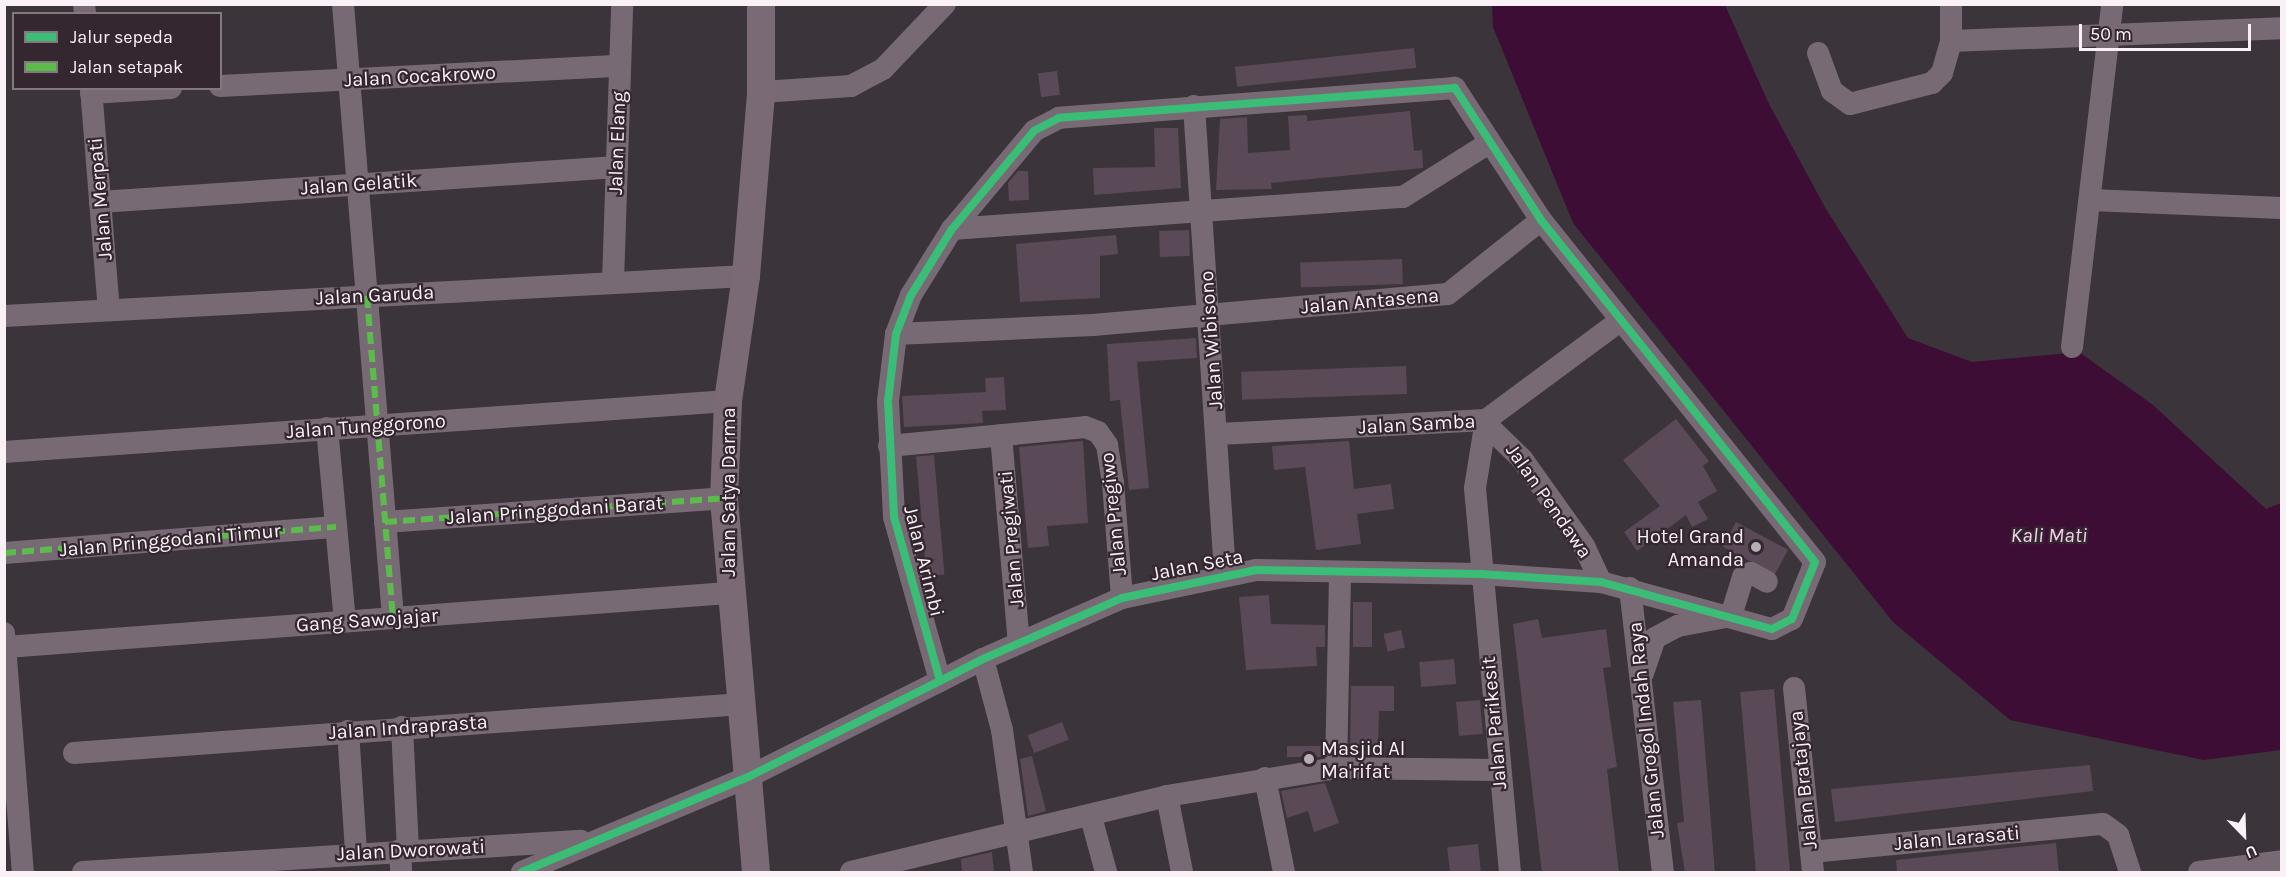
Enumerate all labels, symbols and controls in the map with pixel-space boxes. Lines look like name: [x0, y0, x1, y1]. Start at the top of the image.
legend: [12, 12, 222, 90]
scale bar: [2082, 12, 2254, 50]
text: 50 m: [2090, 23, 2132, 45]
text: Jalur sepeda: [70, 26, 173, 48]
text: Jalan setapak: [70, 56, 183, 78]
street label: Jalan Cocakrowo: [344, 60, 496, 92]
street label: Jalan Elang: [603, 91, 631, 195]
street label: Jalan Merpati: [83, 137, 117, 261]
street label: Jalan Gelatik: [300, 168, 418, 200]
street label: Jalan Wibisono: [1194, 270, 1228, 410]
street label: Jalan Garuda: [315, 280, 435, 310]
street label: Jalan Antasena: [1300, 283, 1440, 319]
street label: Jalan Satya Darma: [716, 407, 740, 577]
street label: Jalan Tunggorono: [285, 408, 447, 444]
street label: Jalan Samba: [1358, 409, 1476, 439]
street label: Jalan Pendawa: [1501, 439, 1597, 563]
street label: Jalan Pregiwo: [1095, 451, 1131, 577]
street label: Jalan Pregiwati: [993, 470, 1029, 608]
street label: Jalan Pringgodani Barat: [446, 490, 664, 530]
street label: Jalan Arimbi: [899, 503, 949, 619]
street label: Jalan Pringgodani Timur: [58, 518, 282, 562]
water label: Kali Mati: [2011, 522, 2087, 548]
place label: Hotel Grand Amanda: [1637, 524, 1744, 571]
marker: Hotel Grand Amanda: [1749, 540, 1763, 554]
street label: Jalan Seta: [1149, 544, 1245, 586]
street label: Gang Sawojajar: [295, 603, 439, 637]
street label: Jalan Grogol Indah Raya: [1623, 621, 1669, 839]
street label: Jalan Parikesit: [1476, 656, 1512, 790]
street label: Jalan Indraprasta: [328, 709, 488, 745]
street label: Jalan Bratajaya: [1784, 709, 1822, 851]
place label: Masjid Al Ma'rifat: [1321, 736, 1405, 783]
marker: Masjid Al Ma'rifat: [1302, 752, 1316, 766]
north arrow: [2214, 805, 2274, 865]
street label: Jalan Larasati: [1893, 821, 2021, 855]
street label: Jalan Dworowati: [336, 834, 486, 866]
text: U: [2242, 841, 2260, 863]

